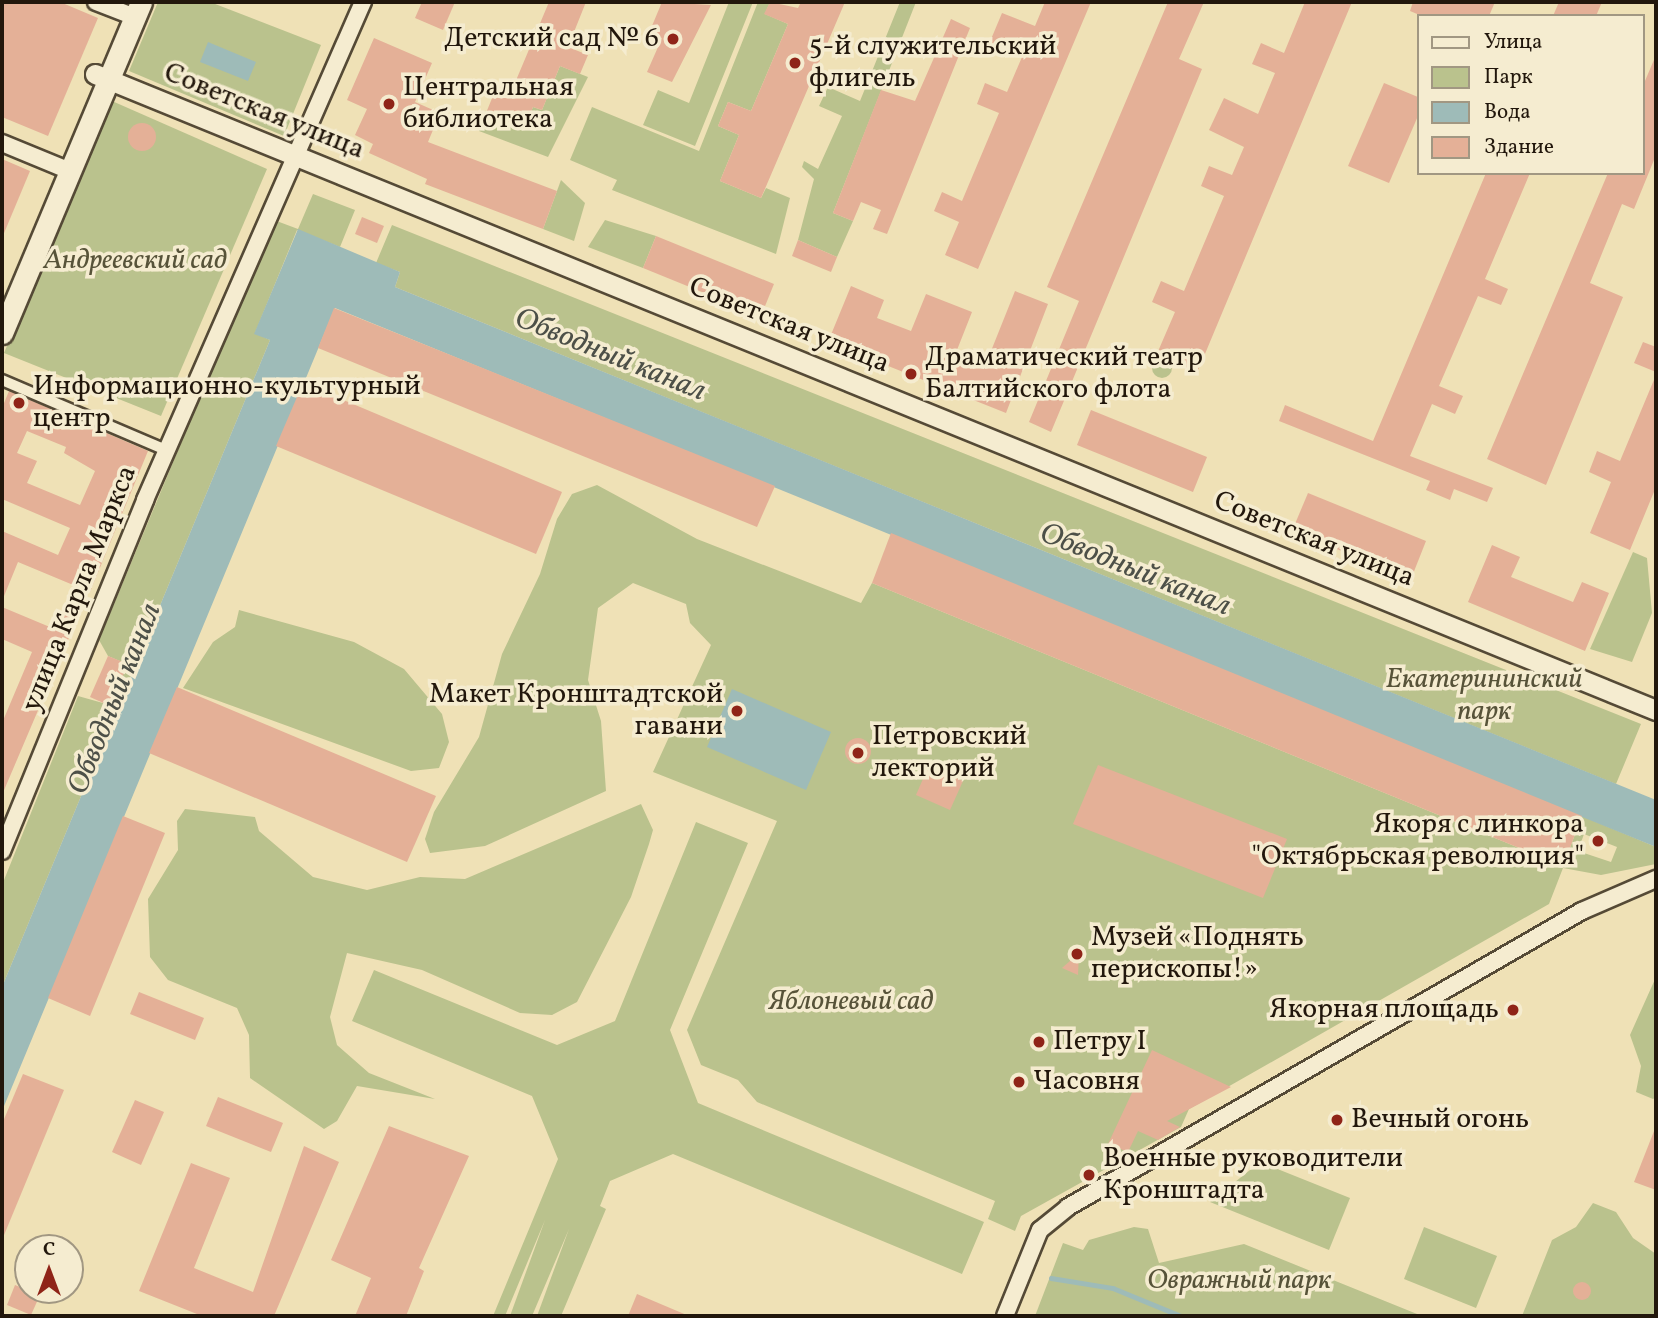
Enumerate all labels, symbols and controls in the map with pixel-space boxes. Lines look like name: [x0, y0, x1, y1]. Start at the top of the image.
legend: [1416, 14, 1644, 175]
place label: Детский сад № 6: [444, 22, 659, 56]
text: Улица: [1484, 28, 1542, 57]
place label: 5-й служительский флигель: [809, 30, 1056, 96]
marker: Детский сад № 6: [665, 31, 681, 47]
marker: 5-й служительский флигель: [787, 55, 803, 71]
street label: Советская улица: [158, 56, 370, 168]
text: Парк: [1484, 63, 1533, 92]
place label: Центральная библиотека: [403, 71, 574, 137]
marker: Центральная библиотека: [381, 96, 397, 112]
text: Вода: [1484, 98, 1531, 127]
text: Здание: [1484, 133, 1554, 162]
park label: Андреевский сад: [43, 244, 227, 278]
street label: Советская улица: [683, 270, 895, 382]
water label: Обводный канал: [509, 300, 711, 410]
place label: Драматический театр Балтийского флота: [925, 341, 1204, 407]
marker: Драматический театр Балтийского флота: [903, 366, 919, 382]
place label: Информационно-культурный центр: [33, 370, 421, 436]
marker: Информационно-культурный центр: [11, 395, 27, 411]
street label: улица Карла Маркса: [15, 461, 145, 717]
street label: Советская улица: [1208, 484, 1420, 596]
water label: Обводный канал: [1034, 515, 1236, 625]
water label: Обводный канал: [60, 598, 170, 800]
park label: Екатерининский парк: [1385, 663, 1583, 729]
place label: Макет Кронштадтской гавани: [429, 678, 723, 744]
marker: Макет Кронштадтской гавани: [729, 703, 745, 719]
place label: Петровский лекторий: [872, 720, 1027, 786]
marker: Петровский лекторий: [850, 745, 866, 761]
place label: Якоря с линкора "Октябрьская революция": [1251, 808, 1584, 874]
marker: Якоря с линкора "Октябрьская революция": [1590, 833, 1606, 849]
place label: Музей «Поднять перископы!»: [1091, 921, 1304, 987]
marker: Музей «Поднять перископы!»: [1069, 946, 1085, 962]
park label: Яблоневый сад: [769, 985, 933, 1019]
place label: Якорная площадь: [1270, 993, 1499, 1027]
marker: Якорная площадь: [1505, 1002, 1521, 1018]
place label: Петру I: [1053, 1025, 1147, 1059]
marker: Петру I: [1031, 1034, 1047, 1050]
place label: Часовня: [1033, 1065, 1140, 1099]
marker: Часовня: [1011, 1074, 1027, 1090]
place label: Вечный огонь: [1351, 1103, 1529, 1137]
marker: Вечный огонь: [1329, 1112, 1345, 1128]
place label: Военные руководители Кронштадта: [1103, 1142, 1403, 1208]
marker: Военные руководители Кронштадта: [1081, 1167, 1097, 1183]
north arrow: [14, 1234, 84, 1304]
text: С: [43, 1237, 55, 1263]
park label: Овражный парк: [1147, 1264, 1331, 1298]

